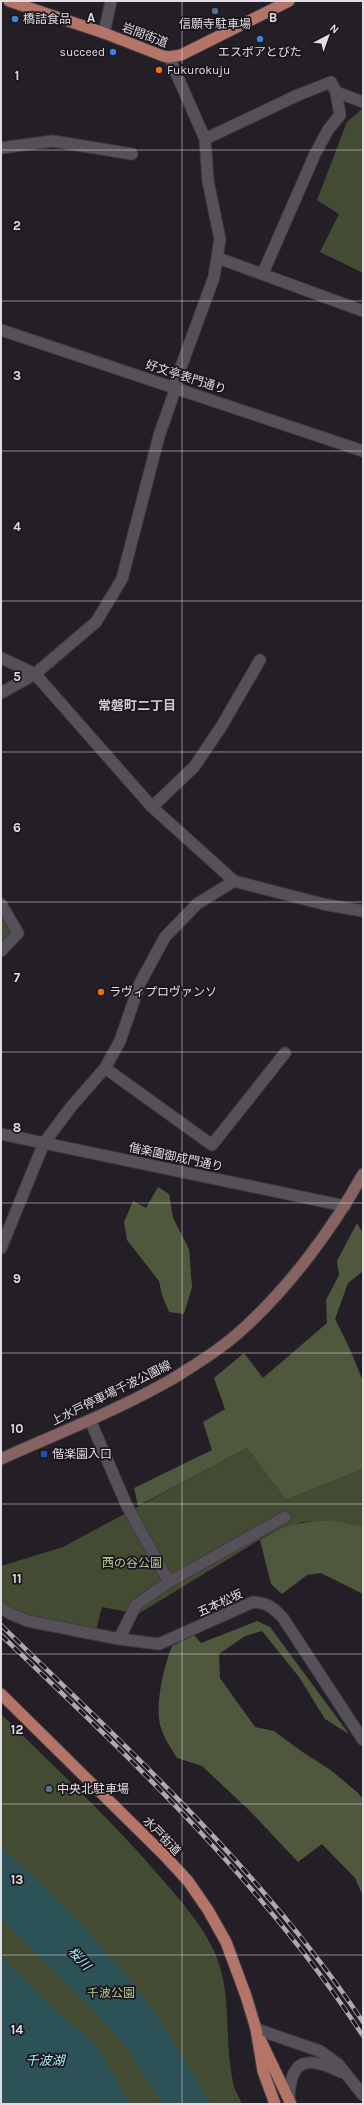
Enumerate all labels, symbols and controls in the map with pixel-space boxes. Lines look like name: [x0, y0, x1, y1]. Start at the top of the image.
marker: 信願寺駐車場: [210, 6, 220, 16]
text: A: [87, 10, 95, 25]
text: B: [269, 10, 277, 25]
place label: 橋詰食品: [23, 12, 71, 26]
marker: 橋詰食品: [10, 14, 20, 24]
north arrow: [308, 16, 348, 56]
place label: 信願寺駐車場: [179, 17, 251, 31]
street label: 岩間街道: [120, 20, 170, 50]
text: N: [327, 21, 341, 36]
marker: エスポアとびた: [255, 34, 265, 44]
place label: succeed: [60, 45, 105, 59]
place label: エスポアとびた: [218, 45, 302, 59]
marker: succeed: [108, 47, 118, 57]
place label: Fukurokuju: [167, 63, 230, 77]
marker: Fukurokuju: [154, 65, 164, 75]
text: 1: [15, 68, 19, 83]
text: 2: [13, 218, 21, 233]
street label: 好文亭表門通り: [144, 357, 228, 397]
text: 3: [13, 368, 21, 383]
text: 4: [13, 519, 21, 534]
text: 5: [13, 669, 21, 684]
district label: 常磐町二丁目: [98, 698, 176, 713]
text: 6: [13, 820, 21, 835]
text: 7: [14, 970, 21, 985]
place label: ラヴィプロヴァンソ: [109, 985, 217, 999]
marker: ラヴィプロヴァンソ: [96, 987, 106, 997]
text: 8: [13, 1120, 21, 1135]
street label: 偕楽園御成門通り: [128, 1140, 224, 1174]
text: 9: [13, 1271, 21, 1286]
street label: 上水戸停車場千波公園線: [49, 1358, 173, 1428]
text: 10: [11, 1421, 23, 1436]
place label: 偕楽園入口: [52, 1447, 112, 1461]
marker: 偕楽園入口: [39, 1449, 49, 1459]
park label: 西の谷公園: [102, 1556, 162, 1570]
text: 11: [12, 1571, 22, 1586]
street label: 五本松坂: [195, 1587, 245, 1619]
text: 12: [11, 1722, 23, 1737]
place label: 中央北駐車場: [57, 1782, 129, 1796]
marker: 中央北駐車場: [44, 1784, 54, 1794]
street label: 水戸街道: [140, 1814, 184, 1858]
text: 13: [11, 1872, 23, 1887]
water label: 桜川: [65, 1944, 95, 1974]
park label: 千波公園: [87, 1986, 135, 2000]
text: 14: [11, 2022, 23, 2037]
water label: 千波湖: [25, 2053, 66, 2068]

